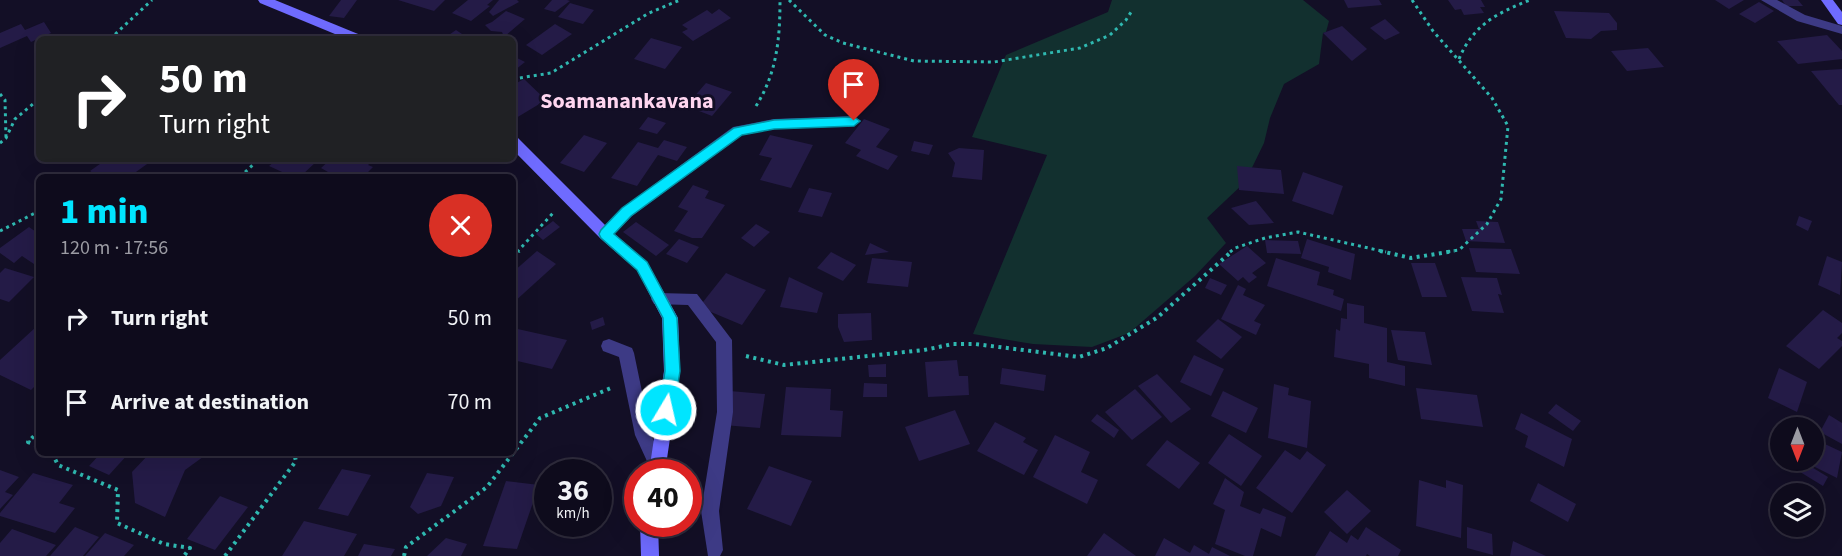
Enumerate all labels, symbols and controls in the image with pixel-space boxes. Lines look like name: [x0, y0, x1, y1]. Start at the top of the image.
text: 50 m: [159, 49, 248, 109]
pin: [828, 59, 879, 121]
icon: right: [60, 60, 138, 138]
icon: arrive: [837, 68, 870, 101]
district label: Soamanankavana: [540, 85, 714, 117]
text: Turn right: [159, 105, 270, 144]
text: 1 min: [60, 186, 148, 237]
button: close: [429, 194, 492, 257]
text: 120 m · 17:56: [60, 234, 168, 262]
icon: right: [60, 302, 93, 335]
text: Turn right: [111, 302, 208, 334]
text: 50 m: [447, 302, 492, 334]
position arrow: [634, 378, 698, 442]
icon: arrive: [60, 386, 93, 419]
text: Arrive at destination: [111, 386, 309, 418]
text: 70 m: [447, 386, 492, 418]
north arrow: [1770, 417, 1824, 471]
map controls: [1770, 417, 1824, 537]
speed limit sign: 40: [624, 459, 702, 537]
text: 36: [557, 469, 589, 512]
button: layers: [1770, 483, 1824, 537]
text: km/h: [556, 503, 590, 524]

